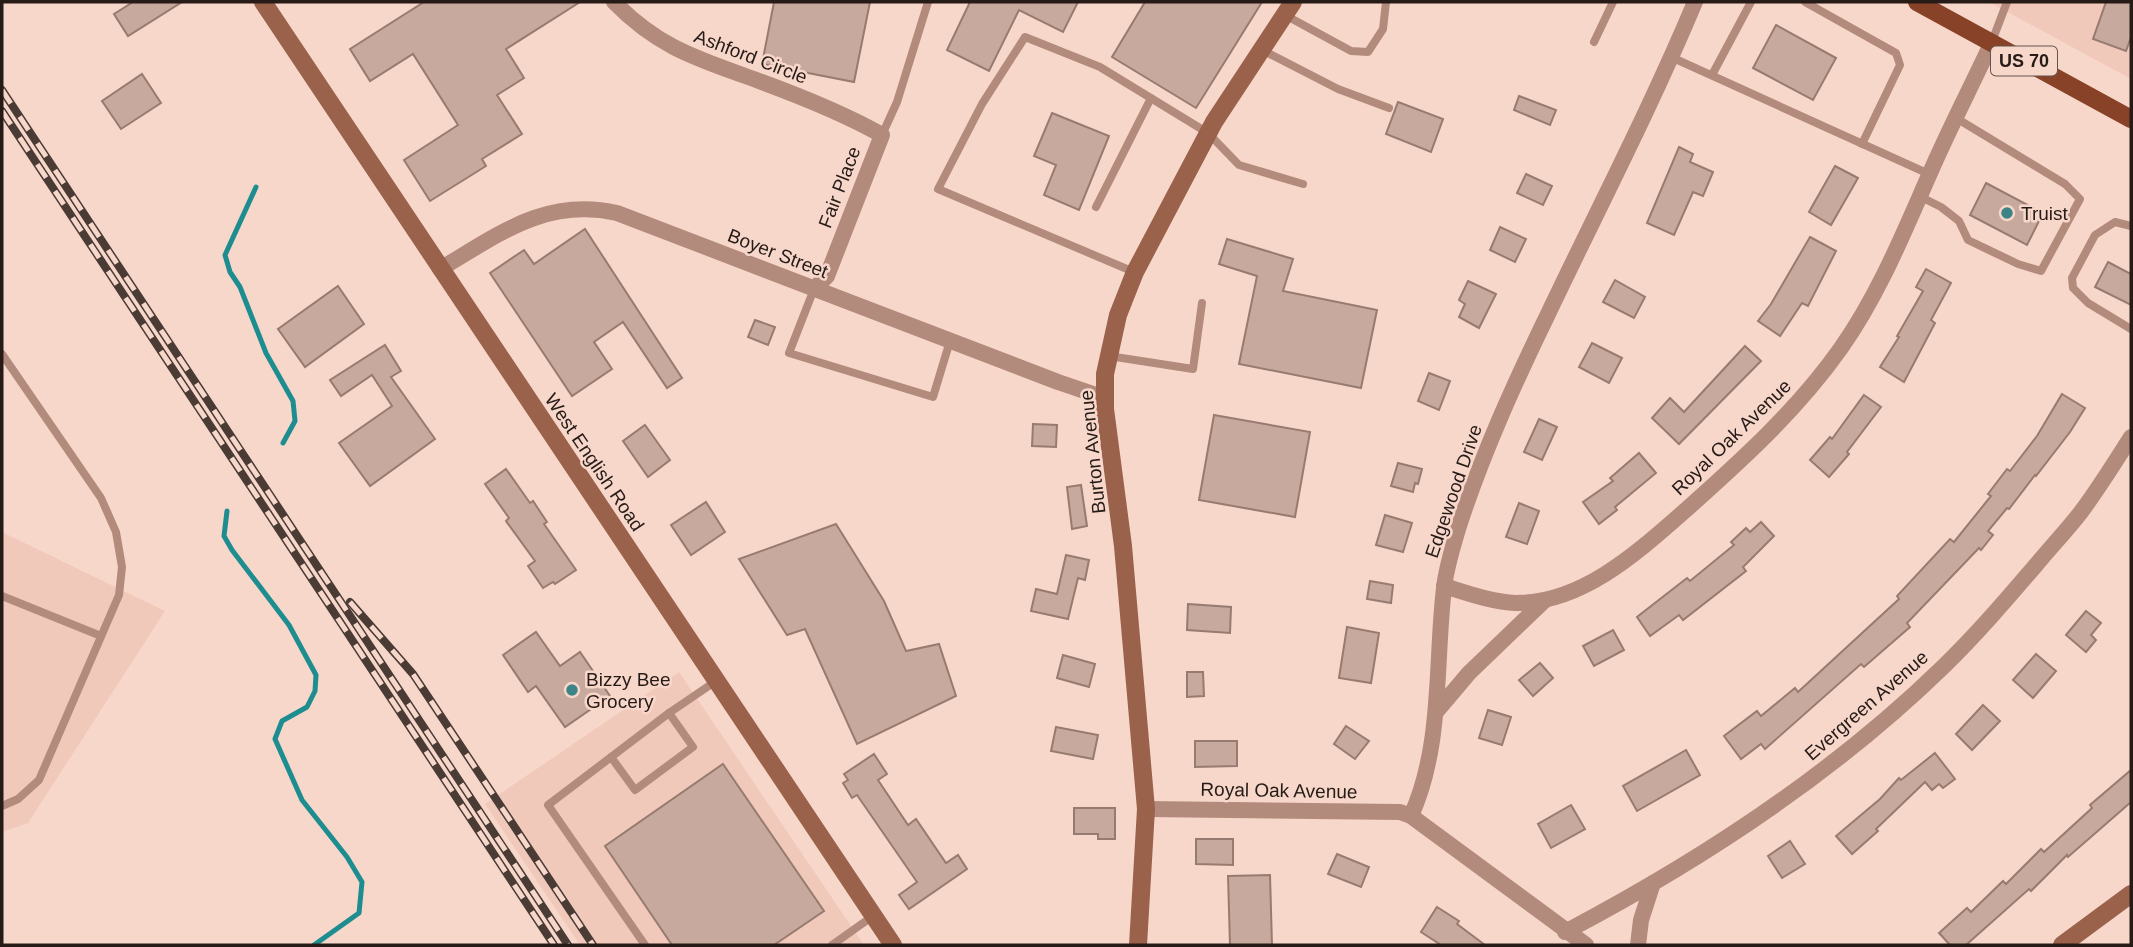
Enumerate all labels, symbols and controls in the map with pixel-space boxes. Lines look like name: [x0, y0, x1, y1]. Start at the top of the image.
street label: Ashford Circle: [691, 25, 810, 88]
road number: US 70: [1991, 46, 2057, 76]
street label: Fair Place: [814, 143, 865, 231]
place label: Truist: [2021, 203, 2069, 224]
marker: Truist: [1999, 205, 2015, 221]
street label: Boyer Street: [725, 225, 832, 282]
street label: Royal Oak Avenue: [1668, 375, 1795, 499]
street label: Burton Avenue: [1076, 389, 1109, 515]
street label: West English Road: [541, 390, 648, 535]
street label: Edgewood Drive: [1421, 422, 1486, 560]
street label: Evergreen Avenue: [1801, 646, 1932, 764]
place label: Bizzy Bee Grocery: [586, 669, 670, 712]
marker: Bizzy Bee Grocery: [564, 682, 580, 698]
street label: Royal Oak Avenue: [1200, 779, 1358, 802]

